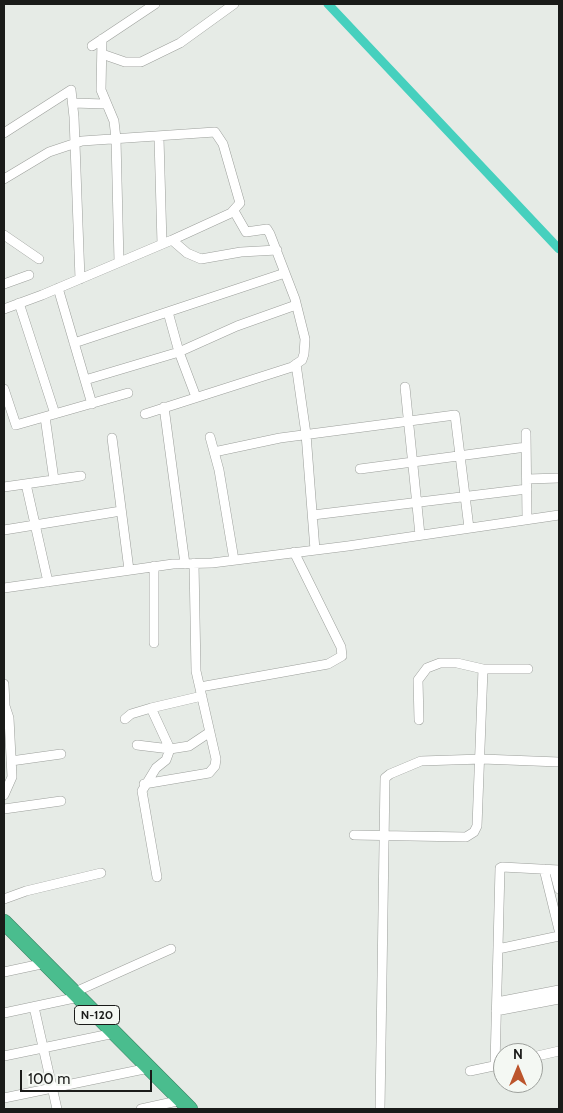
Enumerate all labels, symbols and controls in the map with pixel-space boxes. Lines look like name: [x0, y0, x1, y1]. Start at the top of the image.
road number: N-120: [74, 1006, 120, 1024]
north arrow: [493, 1043, 543, 1093]
text: N: [513, 1045, 523, 1063]
scale bar: [22, 1060, 155, 1092]
text: 100 m: [28, 1070, 70, 1088]

